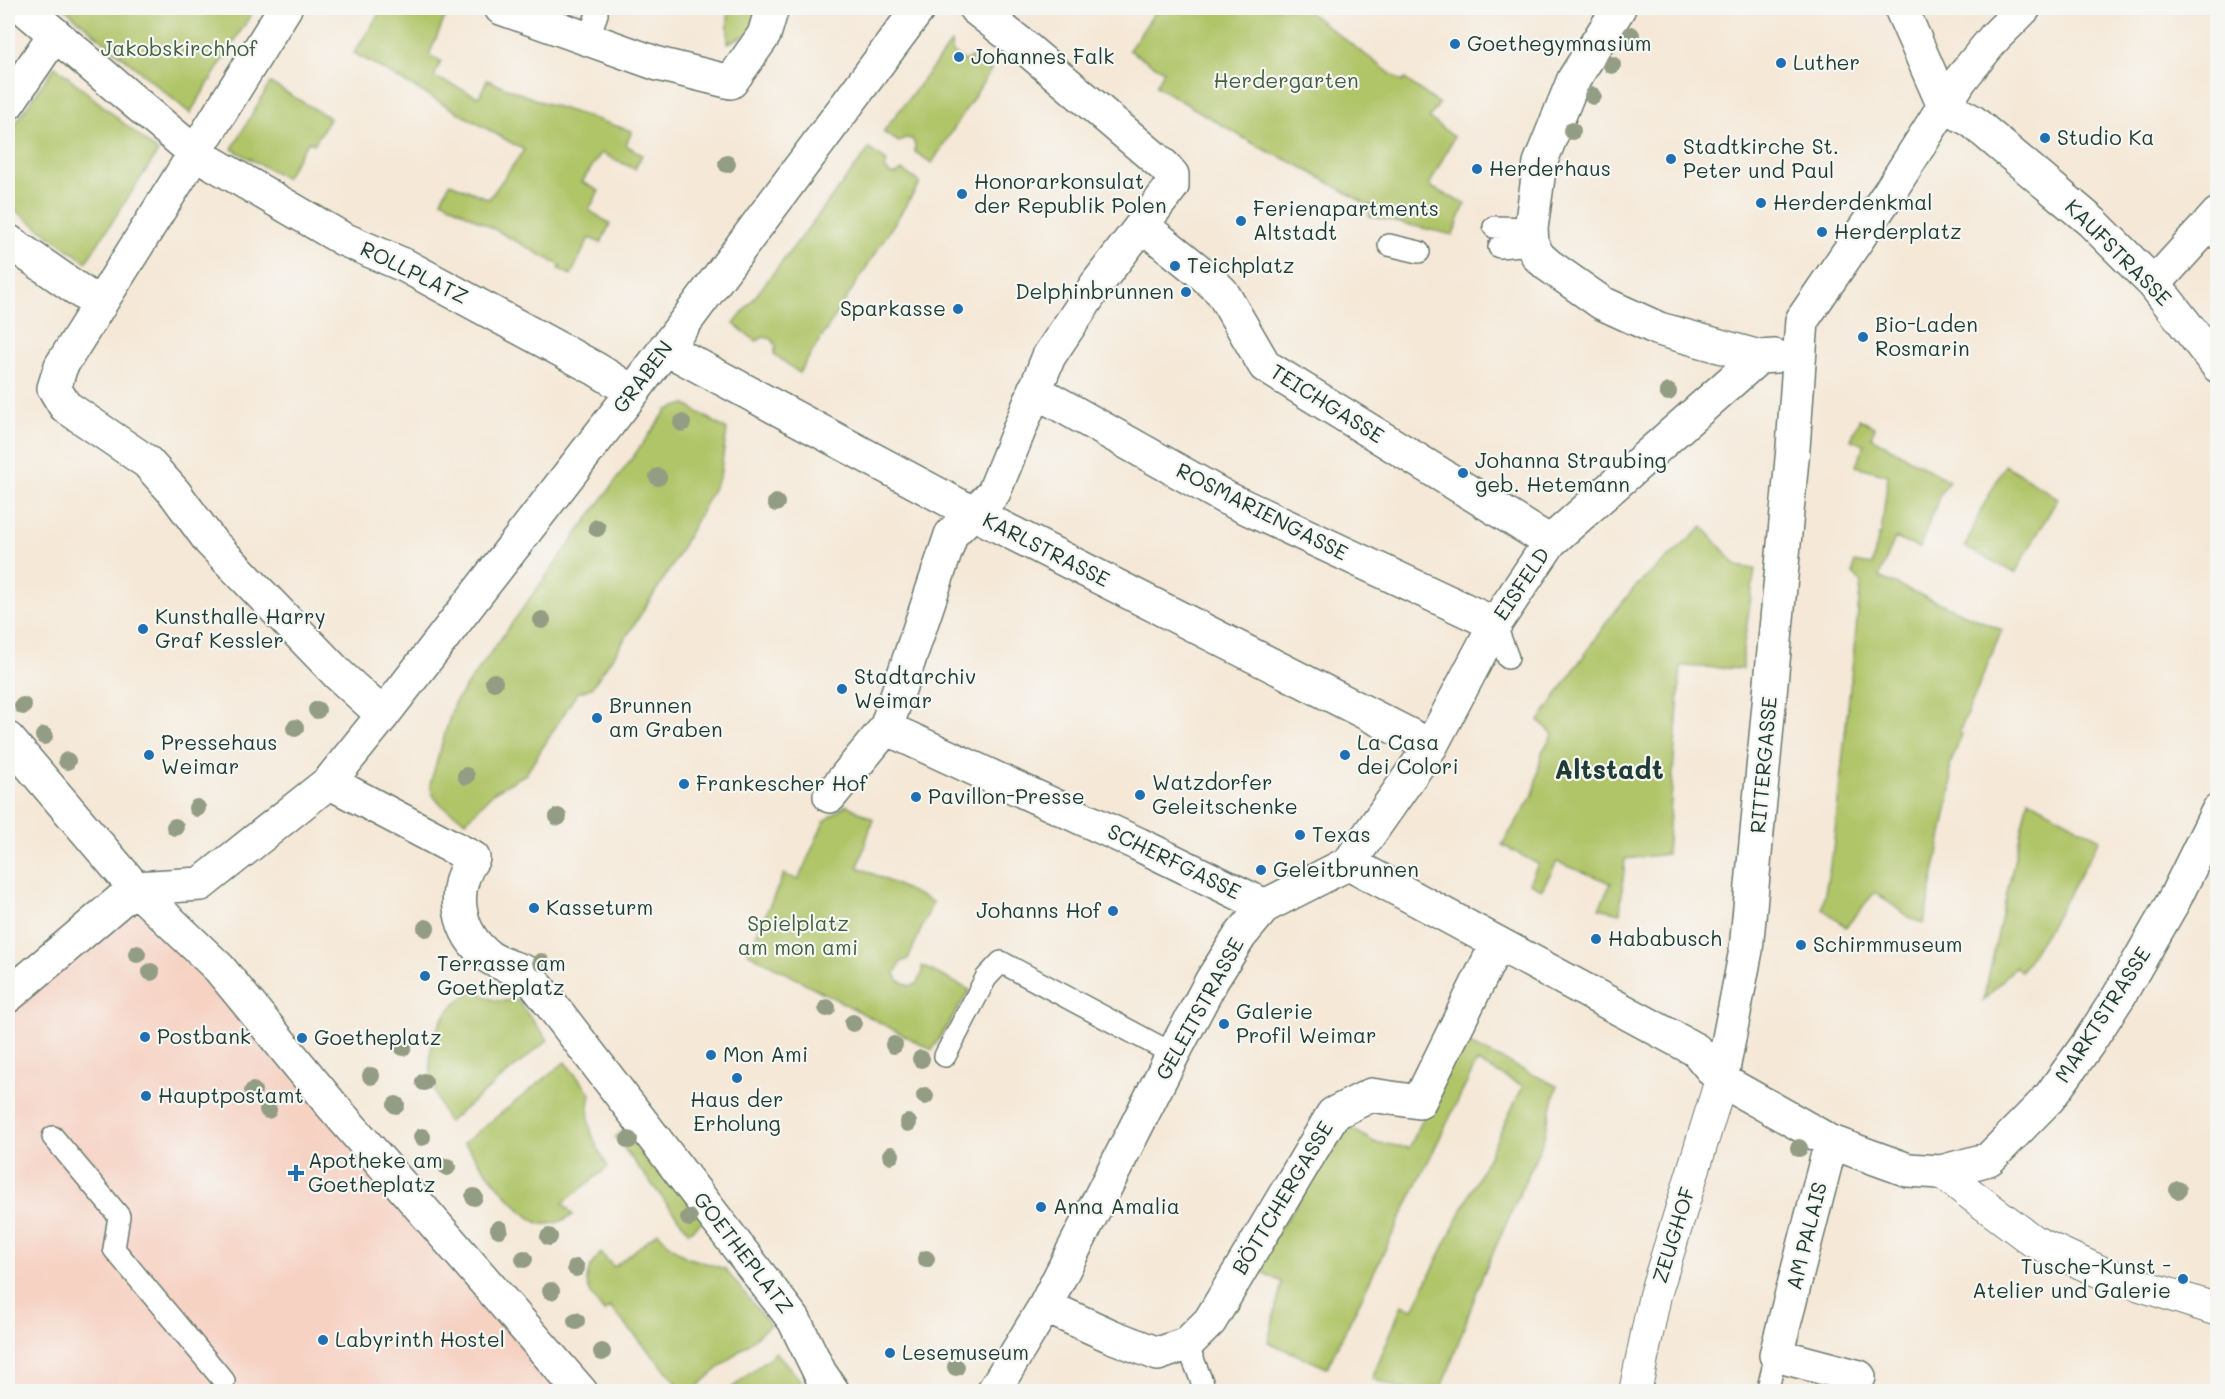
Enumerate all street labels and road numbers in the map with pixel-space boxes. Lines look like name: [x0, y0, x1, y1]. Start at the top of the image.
street label: KAUFSTRASSE: [2060, 193, 2178, 311]
street label: ROLLPLATZ: [356, 234, 473, 309]
street label: GRABEN: [606, 334, 678, 418]
street label: TEICHGASSE: [1266, 357, 1390, 448]
street label: ROSMARIENGASSE: [1172, 456, 1353, 566]
street label: KARLSTRASSE: [979, 505, 1115, 592]
street label: EISFELD: [1487, 541, 1555, 625]
street label: RITTERGASSE: [1743, 695, 1782, 834]
street label: SCHERFGASSE: [1104, 817, 1246, 905]
street label: GELEITSTRASSE: [1148, 932, 1249, 1084]
street label: MARKTSTRASSE: [2048, 941, 2156, 1087]
street label: BÖTTCHERGASSE: [1225, 1116, 1338, 1279]
street label: AM PALAIS: [1779, 1179, 1832, 1292]
street label: ZEUGHOF: [1645, 1183, 1700, 1286]
street label: GOETHEPLATZ: [688, 1186, 800, 1318]

